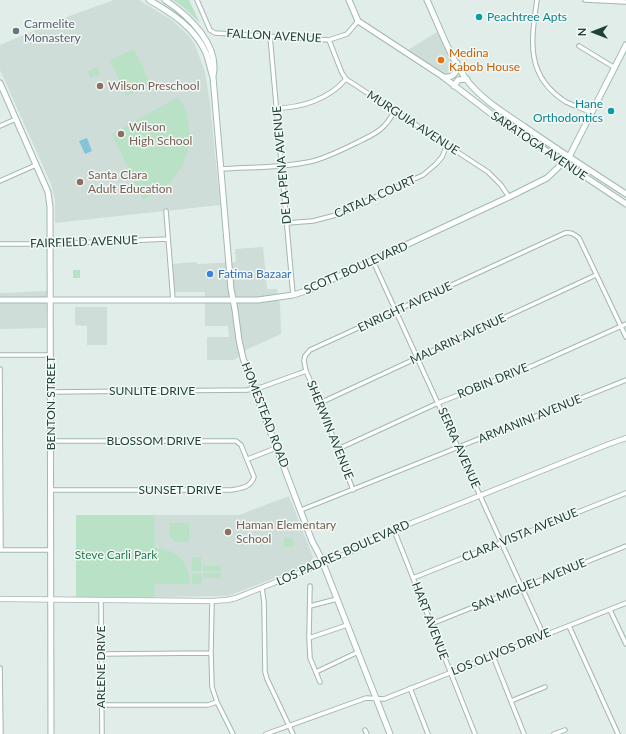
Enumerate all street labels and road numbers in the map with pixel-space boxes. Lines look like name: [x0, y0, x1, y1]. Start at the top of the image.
street label: FALLON AVENUE: [226, 26, 322, 46]
street label: MURGUIA AVENUE: [364, 88, 462, 158]
street label: DE LA PENA AVENUE: [270, 105, 294, 225]
street label: SARATOGA AVENUE: [488, 108, 590, 184]
street label: CATALA COURT: [332, 173, 418, 221]
street label: FAIRFIELD AVENUE: [30, 233, 138, 251]
street label: SCOTT BOULEVARD: [302, 239, 410, 297]
street label: ENRIGHT AVENUE: [356, 279, 454, 335]
street label: MALARIN AVENUE: [408, 310, 508, 368]
street label: BENTON STREET: [44, 356, 58, 450]
street label: HOMESTEAD ROAD: [238, 360, 292, 470]
street label: ROBIN DRIVE: [455, 360, 531, 402]
street label: SHERWIN AVENUE: [304, 378, 356, 482]
street label: SUNLITE DRIVE: [109, 384, 195, 398]
street label: ARMANINI AVENUE: [476, 392, 584, 446]
street label: SERRA AVENUE: [435, 405, 483, 491]
street label: BLOSSOM DRIVE: [106, 434, 202, 448]
street label: SUNSET DRIVE: [138, 483, 222, 497]
street label: CLARA VISTA AVENUE: [460, 505, 580, 565]
street label: LOS PADRES BOULEVARD: [274, 517, 412, 589]
street label: SAN MIGUEL AVENUE: [470, 555, 588, 615]
street label: HART AVENUE: [409, 580, 451, 662]
street label: LOS OLIVOS DRIVE: [449, 625, 553, 679]
street label: ARLENE DRIVE: [94, 626, 108, 708]

